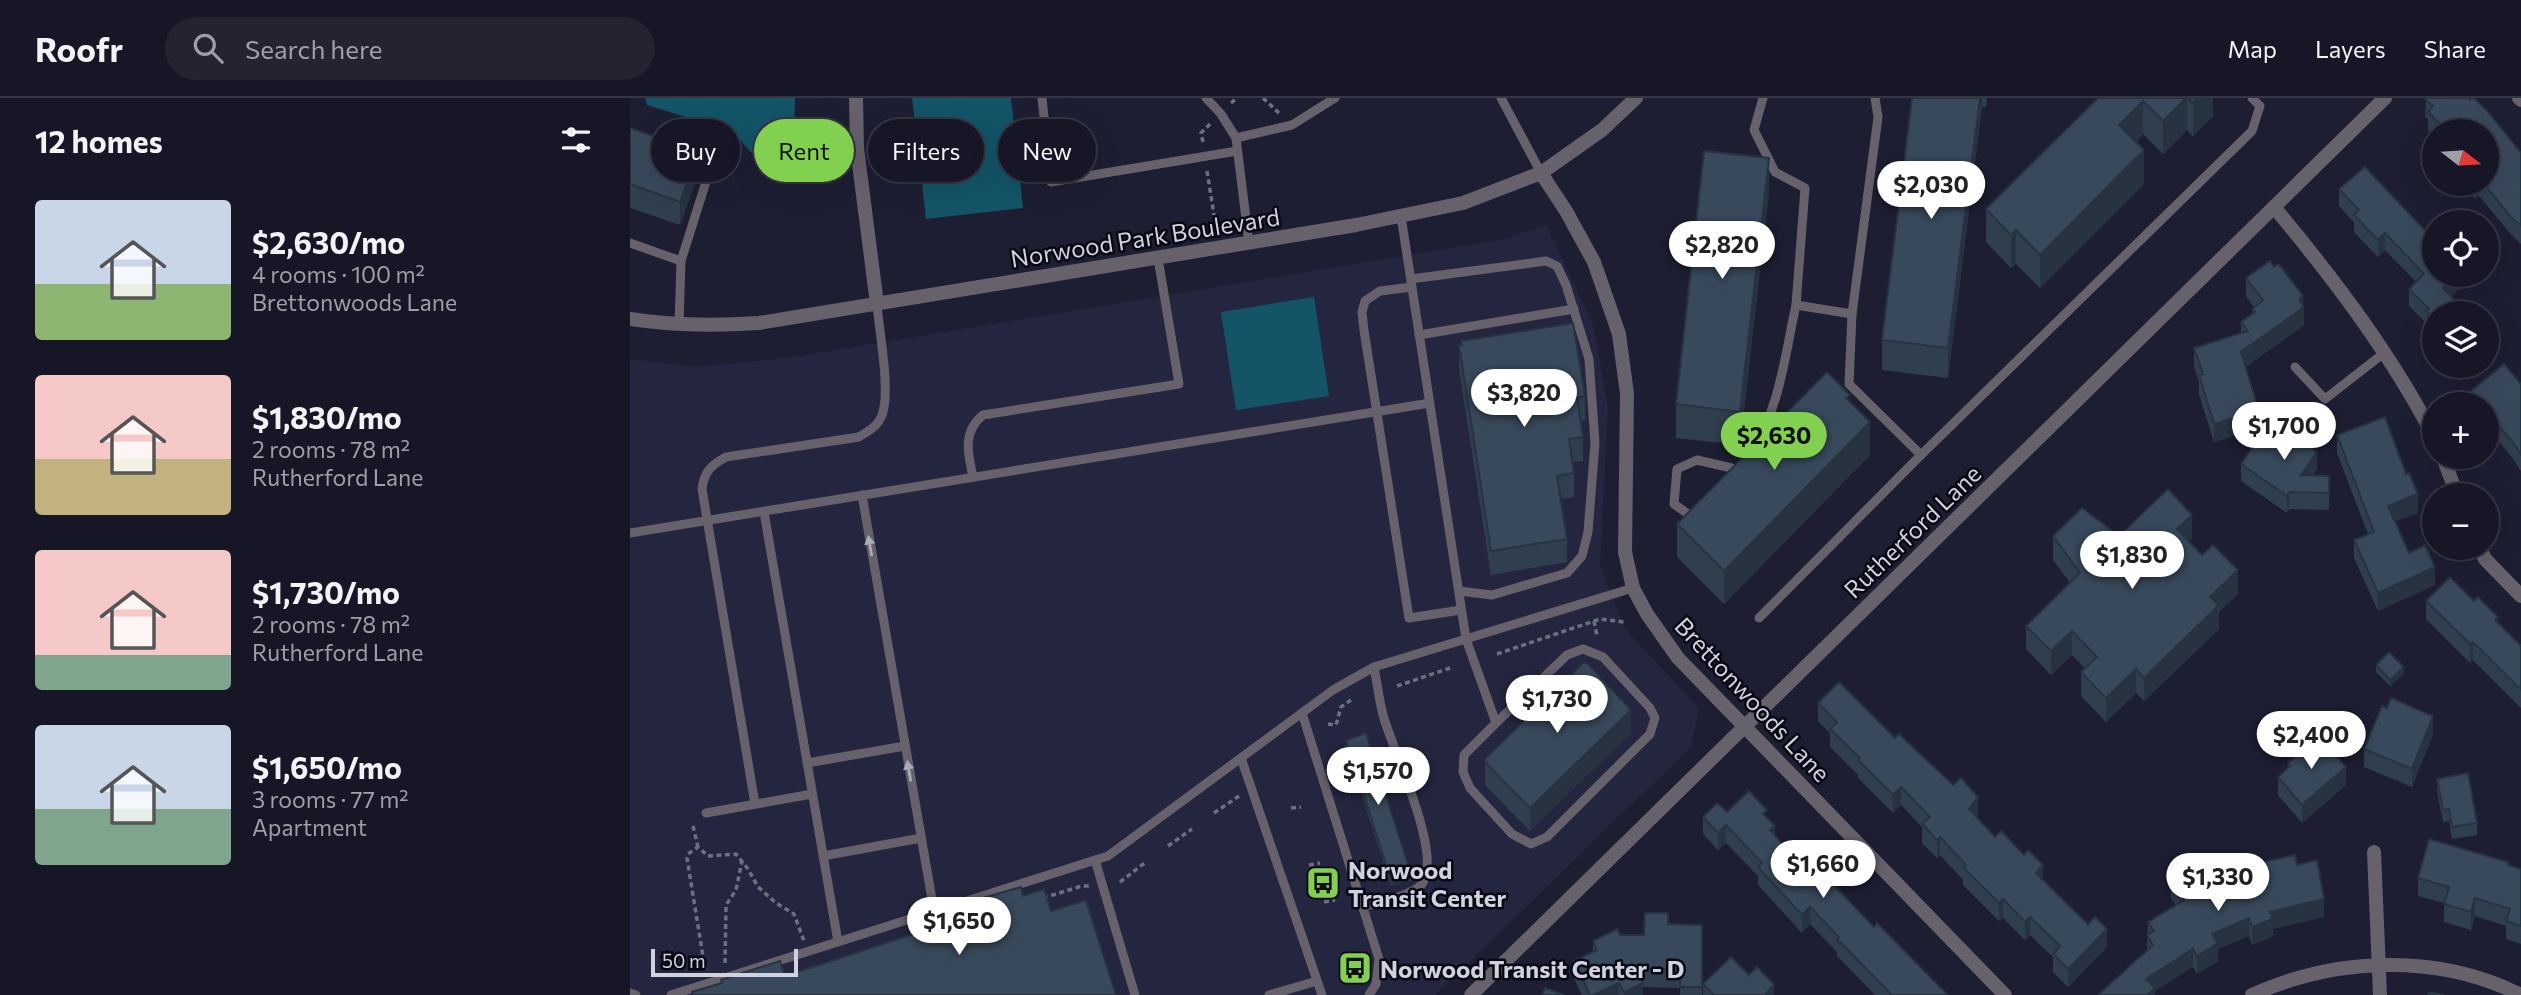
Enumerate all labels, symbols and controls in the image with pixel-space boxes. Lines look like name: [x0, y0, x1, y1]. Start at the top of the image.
search box: [165, 17, 655, 80]
text: Roofr: [35, 28, 123, 69]
icon: search: [189, 29, 227, 67]
text: Search here: [245, 33, 383, 64]
text: Map: [2228, 34, 2277, 63]
text: Layers: [2315, 34, 2386, 63]
text: Share: [2424, 34, 2486, 63]
chip: Buy: [651, 119, 740, 182]
chip: Rent: [754, 119, 854, 182]
chip: Filters: [868, 119, 984, 182]
chip: New: [998, 119, 1096, 182]
north arrow: [2422, 119, 2499, 196]
map controls: [2422, 119, 2499, 560]
icon: filters: [557, 121, 595, 159]
text: 12 homes: [35, 122, 163, 159]
pin: $2,030: [1874, 162, 1988, 221]
text: $2,030: [1893, 170, 1969, 198]
street label: Norwood Park Boulevard: [1008, 201, 1282, 273]
button: locate: [2422, 210, 2499, 287]
pin: $2,820: [1665, 222, 1779, 281]
text: $2,630/mo: [252, 223, 405, 260]
icon: home: [91, 228, 175, 312]
text: $2,820: [1685, 230, 1759, 258]
text: 4 rooms · 100 m²: [252, 260, 425, 288]
text: Brettonwoods Lane: [252, 288, 457, 316]
button: layers: [2422, 301, 2499, 378]
pin: $3,820: [1467, 370, 1581, 429]
text: $3,820: [1487, 378, 1561, 406]
button: +: [2422, 392, 2499, 469]
text: $1,830/mo: [252, 398, 402, 435]
pin: $1,700: [2227, 402, 2341, 462]
icon: home: [91, 403, 175, 487]
text: $1,700: [2248, 411, 2320, 439]
pin: $2,630: [1717, 412, 1831, 472]
text: $2,630: [1737, 421, 1811, 449]
text: 2 rooms · 78 m²: [252, 435, 410, 463]
street label: Rutherford Lane: [1838, 458, 1986, 604]
text: Rutherford Lane: [252, 463, 423, 491]
button: −: [2422, 483, 2499, 560]
pin: $1,830: [2075, 532, 2189, 591]
one-way arrow: [865, 535, 876, 557]
text: $1,830: [2096, 540, 2168, 568]
text: $1,730/mo: [252, 573, 400, 610]
icon: home: [91, 578, 175, 662]
text: 2 rooms · 78 m²: [252, 610, 410, 638]
street label: Brettonwoods Lane: [1669, 611, 1837, 787]
text: Rutherford Lane: [252, 638, 423, 666]
pin: $1,730: [1500, 676, 1614, 735]
text: $1,730: [1522, 684, 1592, 712]
pin: $2,400: [2254, 712, 2368, 771]
text: $2,400: [2273, 720, 2349, 748]
text: $1,650/mo: [252, 748, 402, 785]
pin: $1,570: [1321, 748, 1435, 807]
icon: home: [91, 753, 175, 837]
text: $1,570: [1343, 756, 1413, 784]
one-way arrow: [903, 760, 914, 782]
text: 3 rooms · 77 m²: [252, 785, 409, 813]
text: Apartment: [252, 813, 367, 841]
pin: $1,660: [1766, 840, 1880, 900]
text: $1,660: [1787, 849, 1859, 877]
pin: $1,330: [2161, 854, 2275, 913]
place label: Norwood Transit Center: [1348, 855, 1506, 912]
text: $1,330: [2182, 862, 2254, 890]
bus stop icon: Norwood Transit Center: [1304, 864, 1342, 902]
pin: $1,650: [902, 898, 1016, 957]
text: $1,650: [923, 906, 995, 934]
scale bar: [651, 946, 798, 978]
text: 50 m: [662, 949, 706, 972]
bus stop icon: Norwood Transit Center - D: [1336, 949, 1374, 987]
place label: Norwood Transit Center - D: [1380, 954, 1684, 983]

